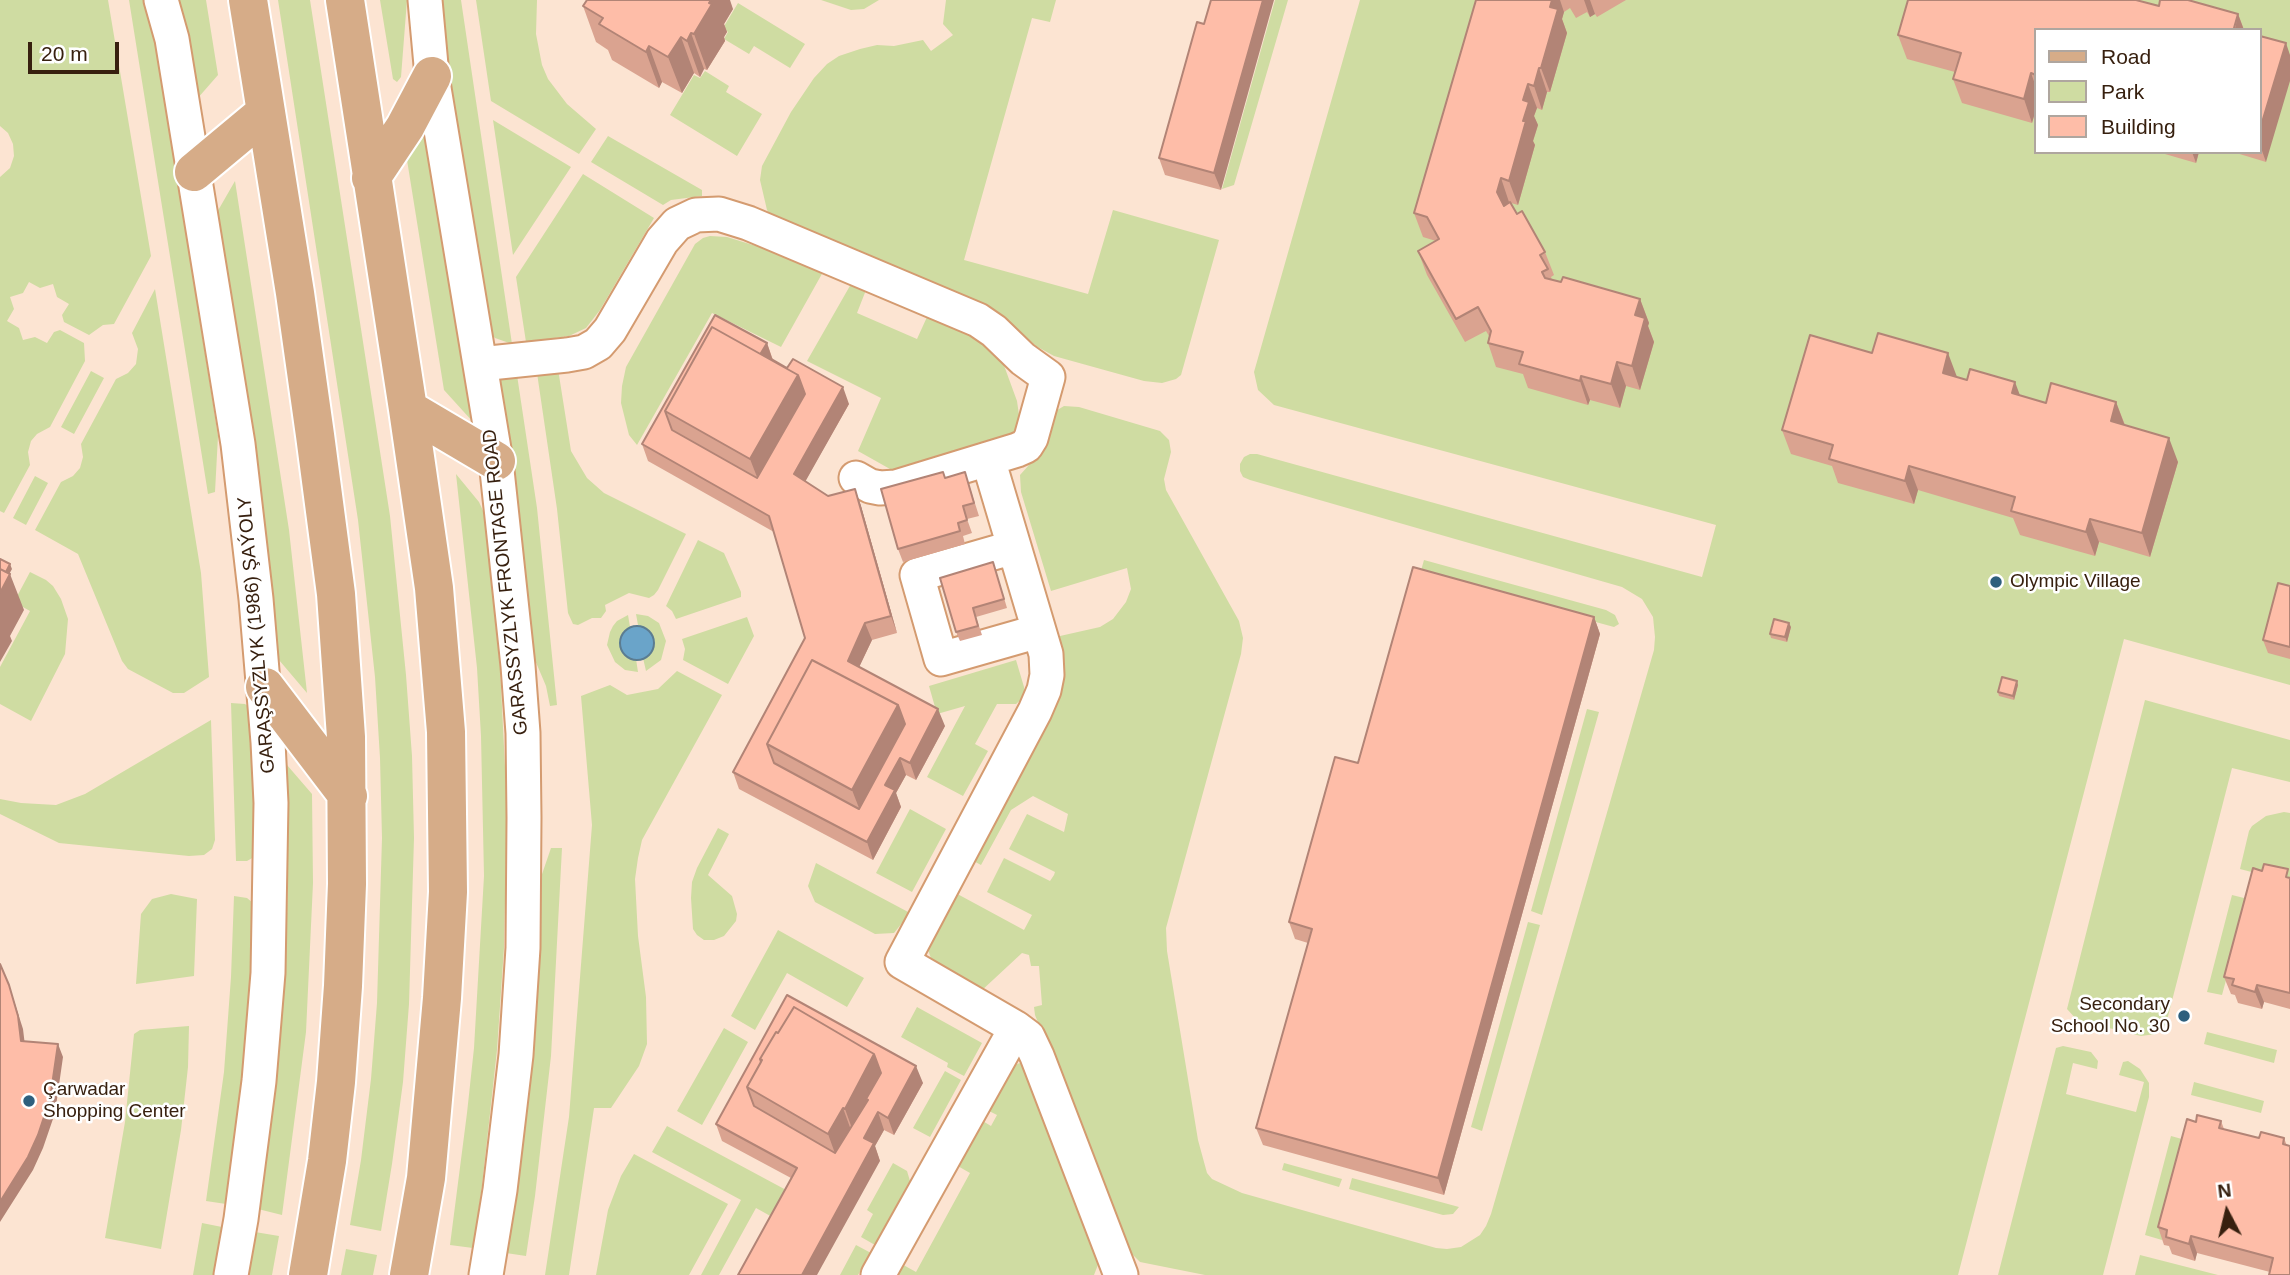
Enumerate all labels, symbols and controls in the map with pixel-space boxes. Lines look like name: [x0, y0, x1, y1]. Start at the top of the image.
scale bar: [32, 28, 122, 72]
legend: [2035, 28, 2262, 154]
text: 20 m: [41, 42, 88, 65]
text: Road: [2101, 45, 2151, 68]
text: Park: [2101, 80, 2144, 103]
text: Building: [2101, 115, 2176, 138]
street label: GARASSYZLYK FRONTAGE ROAD: [479, 428, 533, 736]
street label: GARAŞSYZLYK (1986) ŞAÝOLY: [234, 495, 280, 775]
place label: Olympic Village: [2010, 571, 2141, 593]
marker: Olympic Village: [1988, 574, 2004, 590]
place label: Secondary School No. 30: [2051, 994, 2170, 1038]
marker: Secondary School No. 30: [2176, 1008, 2192, 1024]
place label: Çarwadar Shopping Center: [43, 1079, 186, 1123]
marker: Çarwadar Shopping Center: [21, 1093, 37, 1109]
north arrow: [2192, 1177, 2262, 1247]
text: N: [2216, 1179, 2232, 1202]

